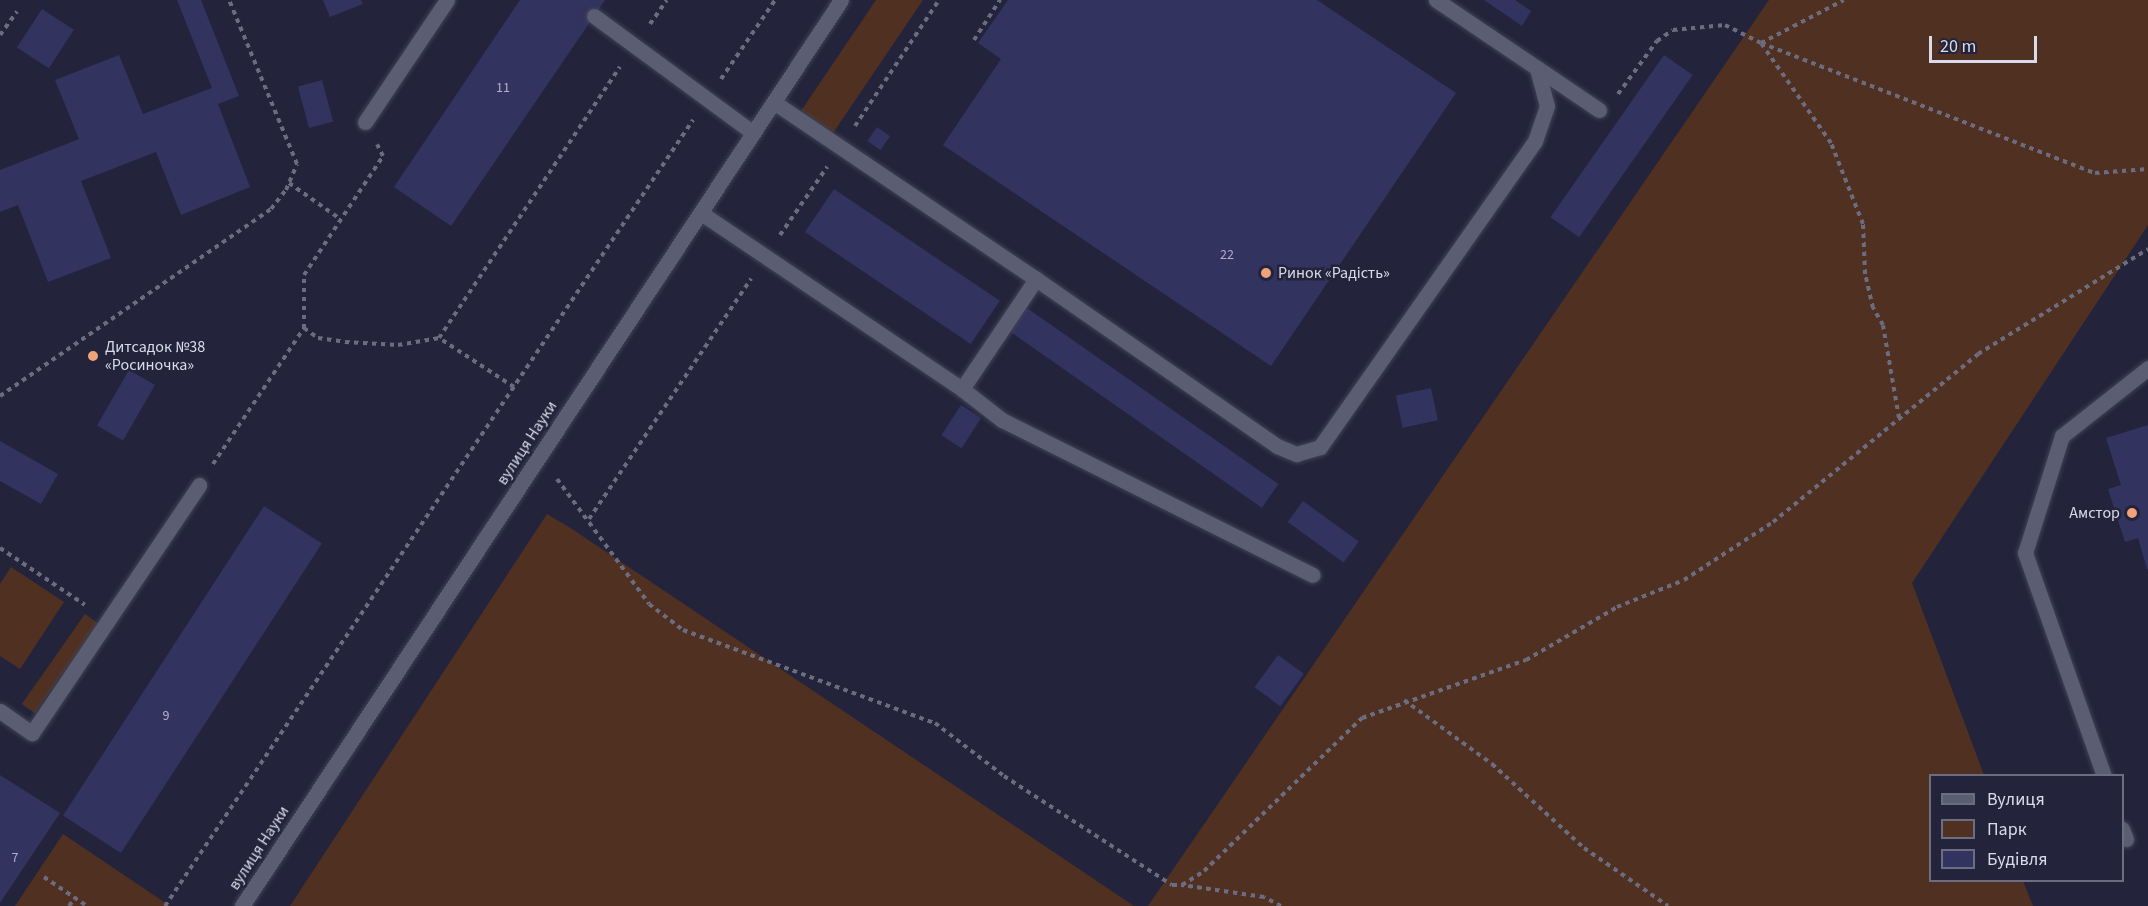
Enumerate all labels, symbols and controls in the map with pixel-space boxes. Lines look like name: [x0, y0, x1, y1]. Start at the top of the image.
scale bar: [1932, 24, 2040, 62]
text: 20 m: [1940, 34, 1976, 59]
house number: 11: [496, 80, 510, 96]
house number: 22: [1220, 247, 1234, 263]
place label: Ринок «Радість»: [1278, 263, 1390, 283]
marker: Ринок «Радість»: [1259, 266, 1273, 280]
place label: Дитсадок №38 «Росиночка»: [105, 337, 205, 375]
marker: Дитсадок №38 «Росиночка»: [86, 349, 100, 363]
street label: вулиця Науки: [493, 397, 561, 489]
place label: Амстор: [2069, 503, 2120, 523]
marker: Амстор: [2125, 506, 2139, 520]
house number: 9: [163, 708, 169, 724]
legend: [1929, 774, 2124, 882]
text: Вулиця: [1987, 787, 2045, 812]
street label: вулиця Науки: [225, 802, 293, 894]
text: Парк: [1987, 817, 2027, 842]
text: Будівля: [1987, 847, 2047, 872]
house number: 7: [12, 850, 18, 866]

